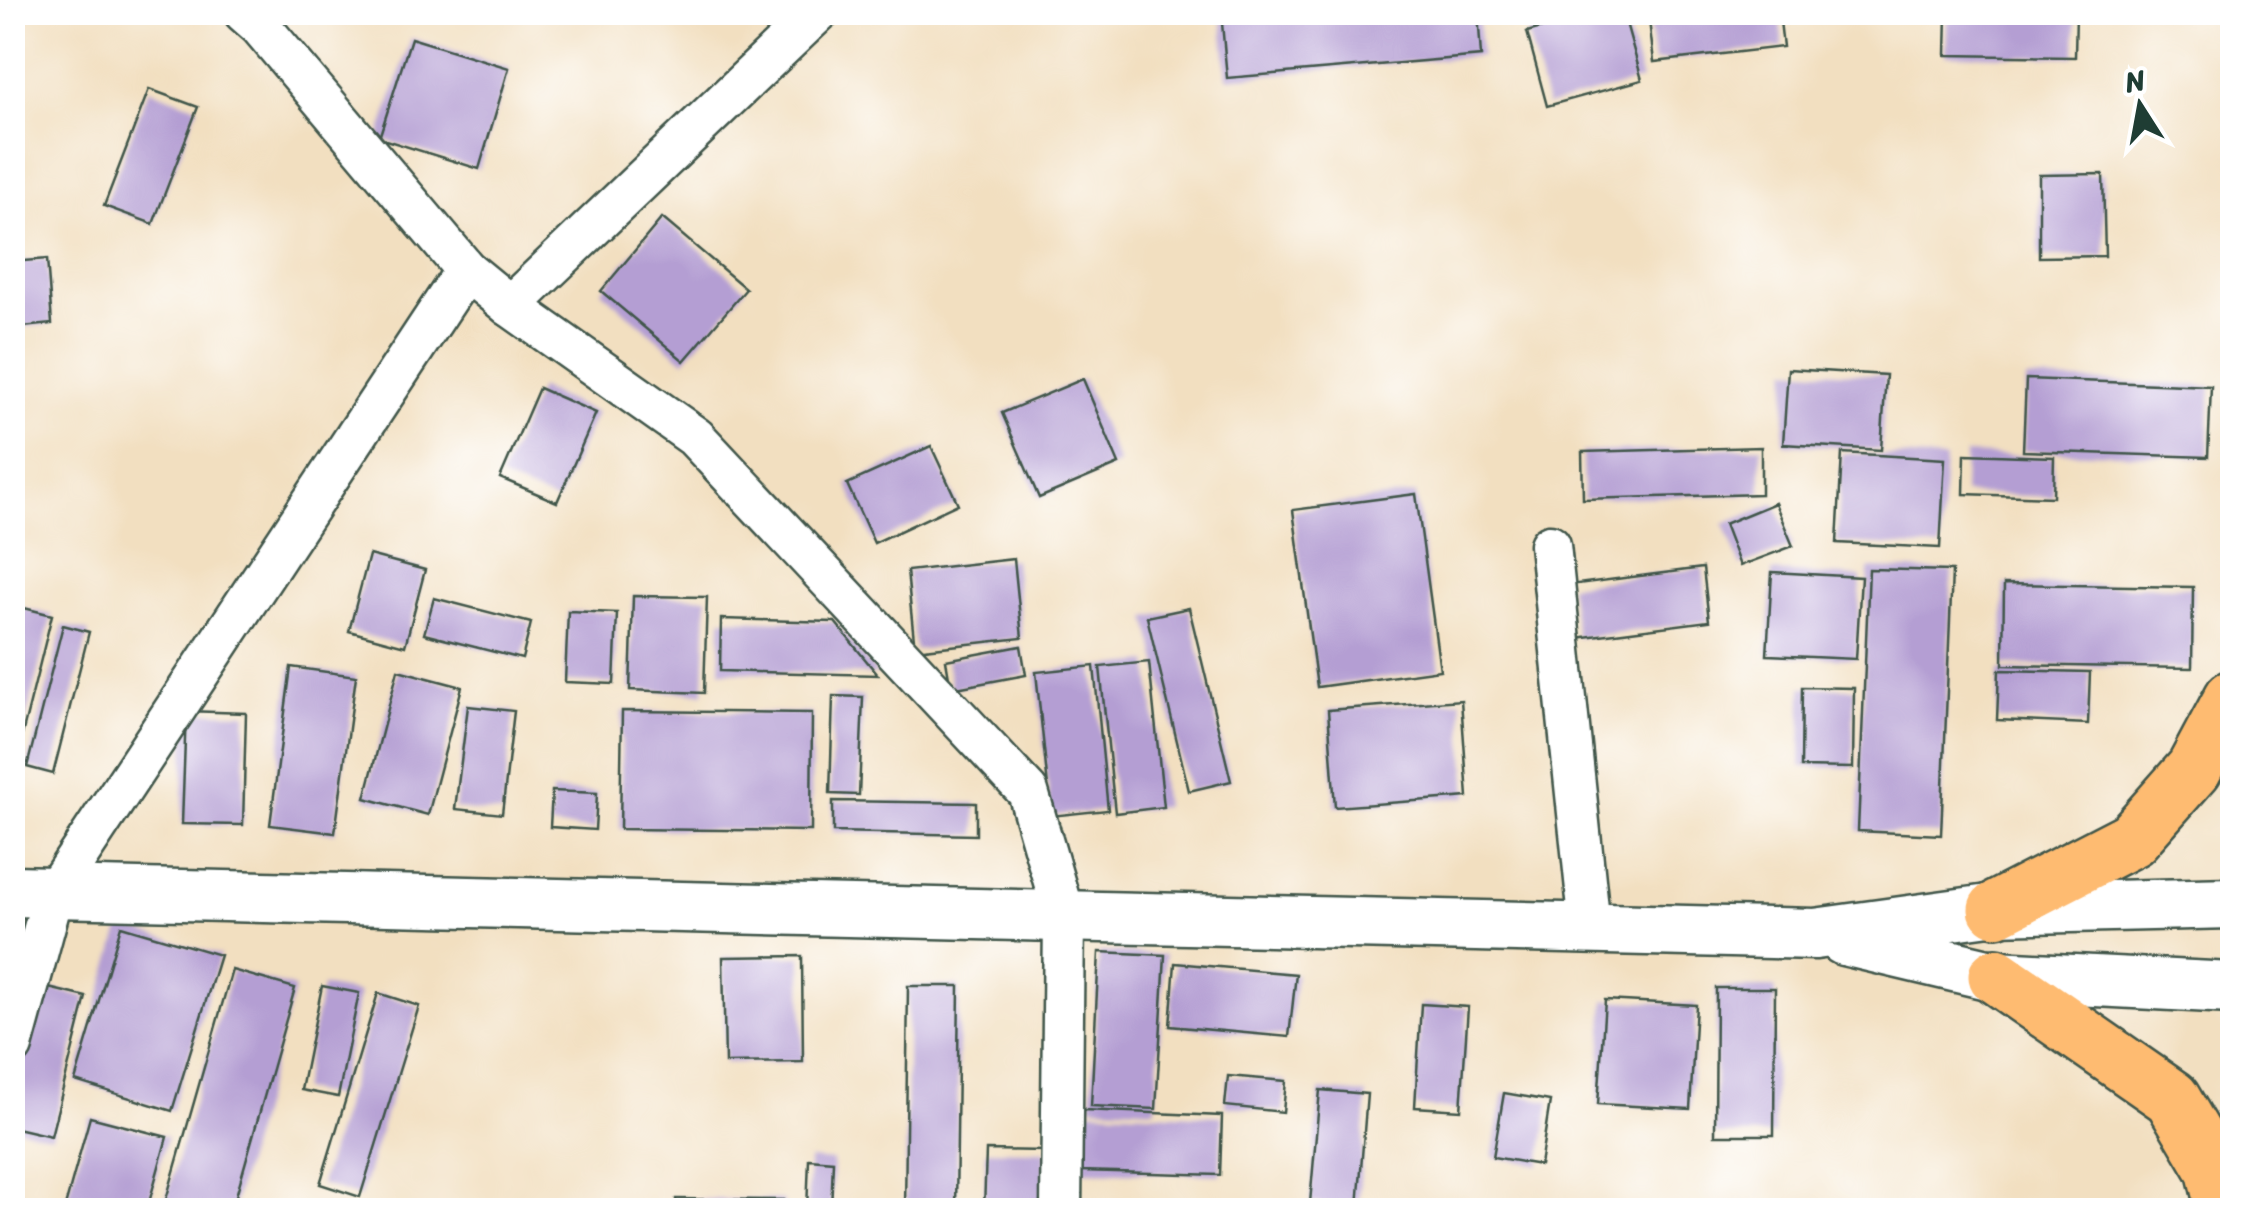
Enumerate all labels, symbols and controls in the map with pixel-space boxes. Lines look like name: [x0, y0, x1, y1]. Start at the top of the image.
north arrow: [2090, 55, 2190, 155]
text: N: [2120, 55, 2150, 107]

